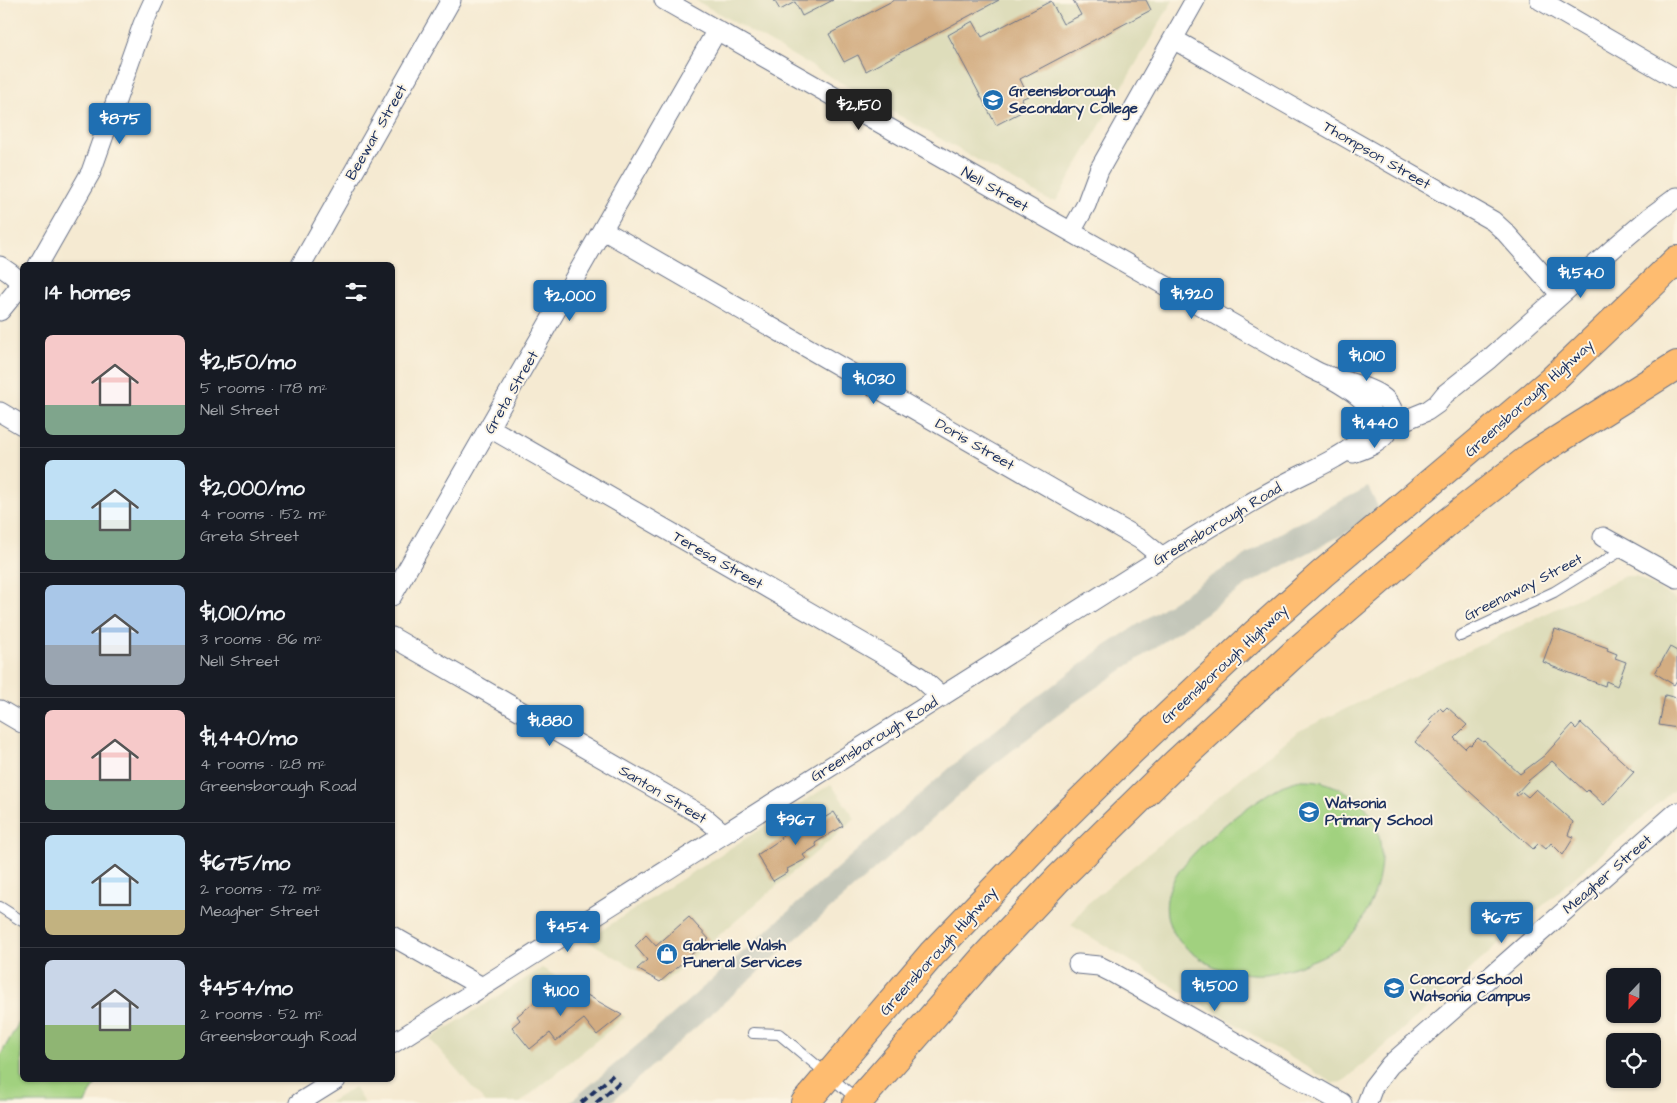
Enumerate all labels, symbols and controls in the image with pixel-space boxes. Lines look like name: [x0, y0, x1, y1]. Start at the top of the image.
street label: Beewar Street: [341, 81, 412, 184]
place label: Greensborough Secondary College: [1008, 81, 1138, 121]
pin: $2,150: [818, 88, 900, 131]
school or university icon: Greensborough Secondary College: [981, 88, 1005, 112]
text: $2,150: [837, 94, 881, 116]
pin: $875: [90, 102, 150, 145]
text: $875: [100, 108, 140, 130]
street label: Thompson Street: [1319, 116, 1434, 195]
street label: Nell Street: [957, 162, 1032, 217]
pin: $1,540: [1540, 256, 1622, 299]
text: $1,540: [1558, 262, 1604, 284]
text: 14 homes: [45, 278, 131, 307]
icon: filters: [342, 278, 370, 306]
pin: $1,920: [1151, 278, 1233, 320]
pin: $2,000: [529, 280, 611, 322]
text: $1,920: [1171, 283, 1213, 305]
text: $2,000: [544, 285, 596, 307]
street label: Greensborough Highway: [1460, 335, 1599, 463]
pin: $1,010: [1326, 340, 1408, 382]
text: $1,010: [1349, 345, 1385, 367]
street label: Greta Street: [479, 347, 544, 438]
text: $2,150/mo: [200, 348, 296, 377]
icon: home: [85, 355, 145, 415]
pin: $1,030: [833, 362, 915, 405]
text: $1,030: [853, 368, 895, 390]
text: 5 rooms · 178 m²: [200, 377, 327, 399]
text: Nell Street: [200, 399, 279, 421]
pin: $1,440: [1334, 406, 1416, 449]
text: $1,440: [1352, 412, 1398, 434]
street label: Doris Street: [931, 413, 1018, 476]
text: $2,000/mo: [200, 474, 305, 503]
street label: Greensborough Road: [1149, 477, 1286, 572]
icon: home: [85, 480, 145, 540]
text: 4 rooms · 152 m²: [200, 503, 327, 525]
text: Greta Street: [200, 525, 299, 547]
street label: Teresa Street: [669, 526, 767, 595]
street label: Greenaway Street: [1460, 549, 1587, 627]
text: $1,010/mo: [200, 599, 285, 628]
street label: Greensborough Highway: [1156, 600, 1293, 730]
icon: home: [85, 605, 145, 665]
text: 3 rooms · 86 m²: [200, 628, 322, 650]
text: Nell Street: [200, 650, 279, 672]
street label: Greensborough Road: [806, 691, 943, 788]
pin: $1,880: [509, 704, 591, 747]
text: $1,880: [528, 710, 572, 732]
text: $1,440/mo: [200, 724, 298, 753]
icon: home: [85, 730, 145, 790]
text: 4 rooms · 128 m²: [200, 753, 326, 775]
street label: Santon Street: [615, 760, 711, 829]
text: Greensborough Road: [200, 775, 357, 797]
place label: Watsonia Primary School: [1324, 793, 1433, 832]
school or university icon: Watsonia Primary School: [1297, 800, 1321, 824]
pin: $967: [766, 804, 826, 846]
text: $967: [777, 809, 815, 831]
street label: Meagher Street: [1558, 830, 1657, 920]
text: $675/mo: [200, 849, 290, 878]
icon: home: [85, 855, 145, 915]
text: 2 rooms · 72 m²: [200, 878, 322, 900]
street label: Greensborough Highway: [875, 882, 1003, 1021]
text: Meagher Street: [200, 900, 319, 922]
pin: $675: [1472, 902, 1532, 944]
text: $675: [1482, 907, 1522, 929]
pin: $454: [538, 910, 598, 953]
text: $454: [547, 916, 589, 938]
place label: Gabrielle Walsh Funeral Services: [683, 935, 803, 973]
shop icon: Gabrielle Walsh Funeral Services: [655, 942, 679, 966]
north arrow: [1606, 968, 1661, 1022]
map controls: [1606, 968, 1661, 1088]
place label: Concord School Watsonia Campus: [1409, 969, 1531, 1007]
pin: $1,500: [1174, 970, 1256, 1012]
text: $454/mo: [200, 974, 293, 1003]
pin: $1,100: [520, 974, 602, 1017]
text: $1,500: [1192, 975, 1238, 997]
school or university icon: Concord School Watsonia Campus: [1382, 976, 1406, 1000]
icon: home: [85, 980, 145, 1040]
text: $1,100: [543, 980, 579, 1002]
text: 2 rooms · 52 m²: [200, 1003, 323, 1025]
text: Greensborough Road: [200, 1025, 357, 1047]
button: locate: [1606, 1033, 1661, 1088]

